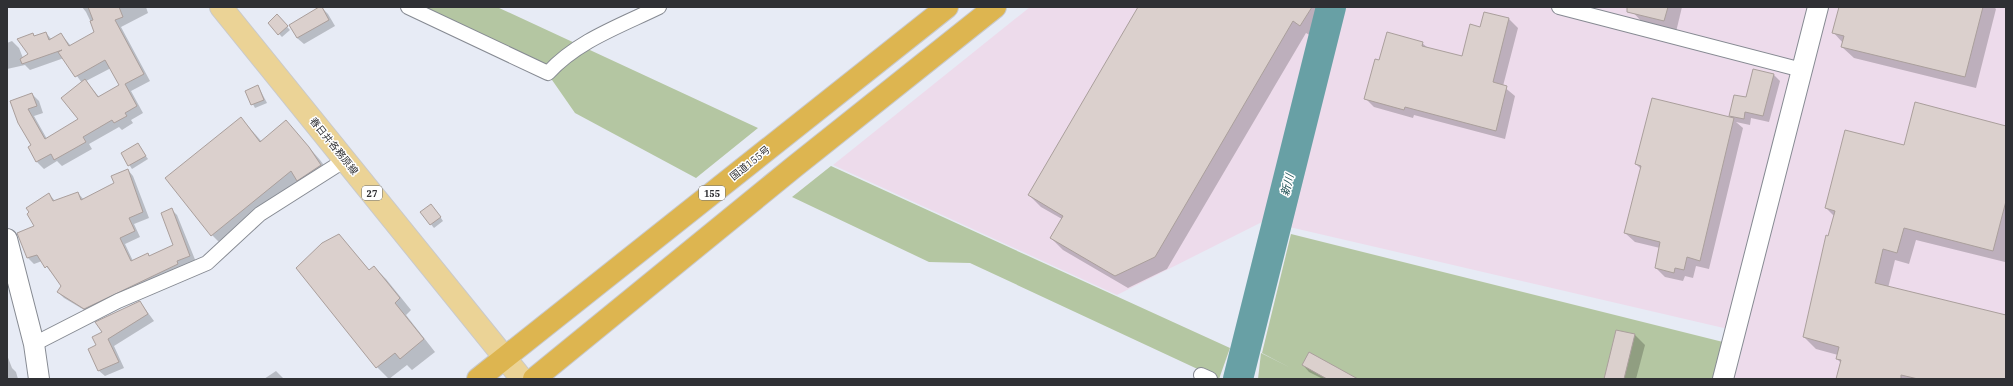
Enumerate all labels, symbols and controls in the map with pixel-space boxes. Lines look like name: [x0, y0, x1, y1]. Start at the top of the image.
street label: 春日井各務原線: [307, 115, 361, 177]
street label: 国道155号: [727, 143, 773, 183]
water label: 新川: [1278, 172, 1297, 197]
road number: 27: [362, 186, 382, 200]
road number: 155: [699, 186, 725, 200]

